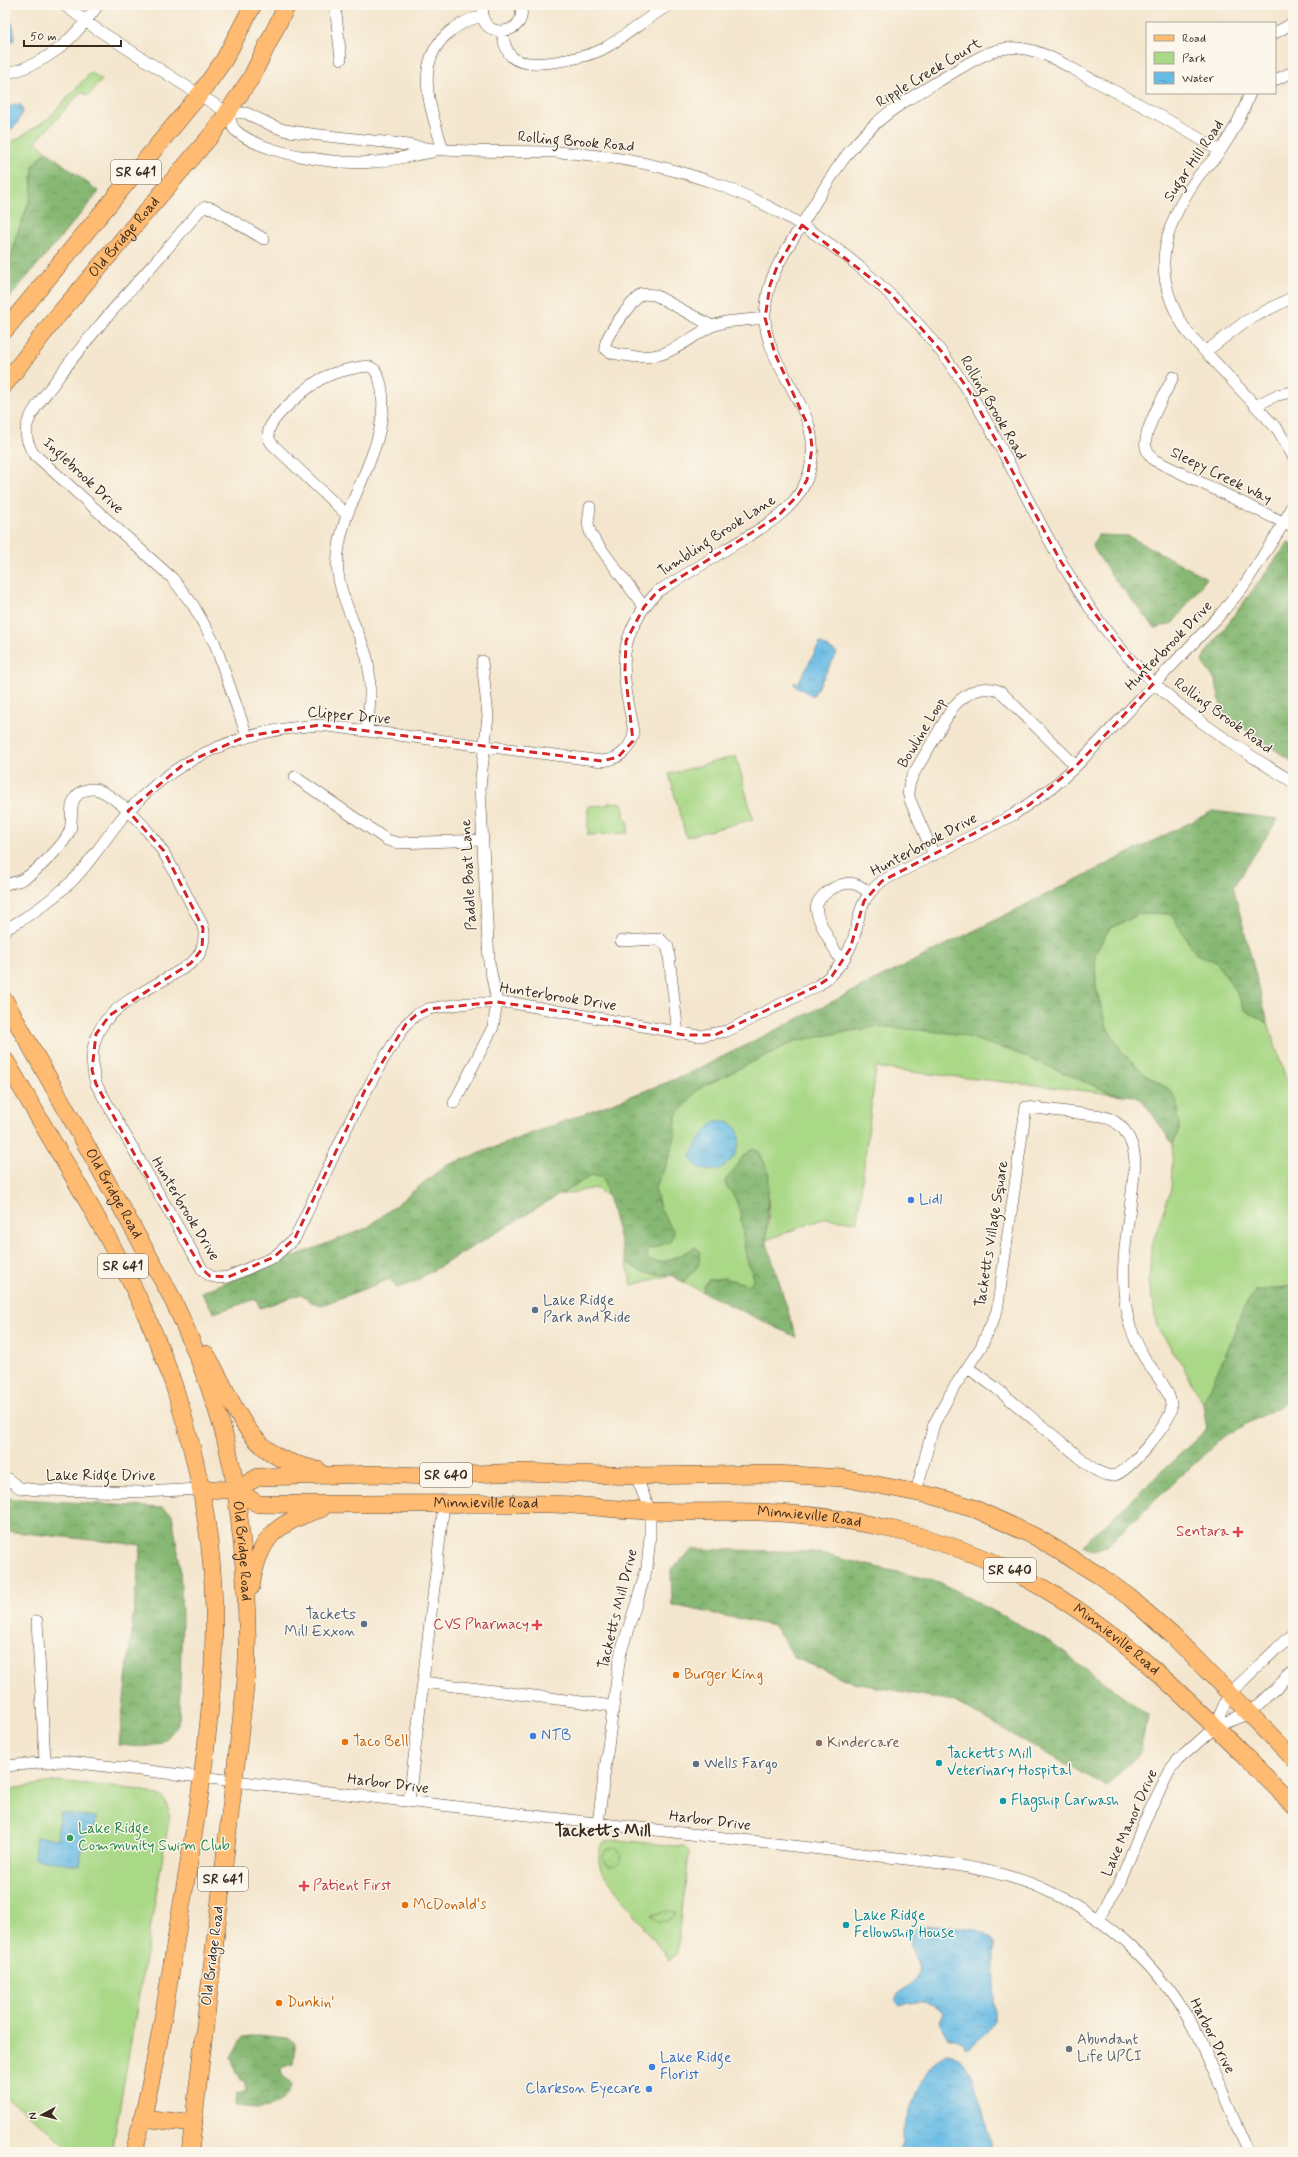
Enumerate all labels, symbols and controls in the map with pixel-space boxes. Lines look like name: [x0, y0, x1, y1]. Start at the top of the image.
scale bar: [24, 22, 121, 48]
legend: [1146, 22, 1276, 94]
text: 50 m: [30, 29, 57, 45]
text: Road: [1182, 31, 1206, 47]
street label: Ripple Creek Court: [873, 34, 986, 112]
text: Park: [1182, 51, 1206, 67]
text: Water: [1182, 71, 1214, 87]
street label: Sugar Hill Road: [1159, 116, 1230, 206]
street label: Rolling Brook Road: [517, 127, 635, 158]
road number: SR 641: [111, 160, 161, 184]
street label: Old Bridge Road: [84, 193, 164, 282]
street label: Rolling Brook Road: [954, 352, 1031, 464]
street label: Inglebrook Drive: [37, 433, 128, 520]
street label: Sleepy Creek Way: [1167, 443, 1275, 509]
street label: Tumbling Brook Lane: [654, 490, 780, 583]
street label: Hunterbrook Drive: [1121, 596, 1217, 695]
street label: Rolling Brook Road: [1169, 673, 1276, 759]
street label: Bowline Loop: [893, 694, 951, 772]
street label: Clipper Drive: [307, 702, 392, 730]
street label: Hunterbrook Drive: [867, 808, 981, 882]
street label: Paddle Boat Lane: [456, 819, 482, 931]
street label: Hunterbrook Drive: [498, 978, 618, 1016]
street label: Old Bridge Road: [80, 1145, 147, 1242]
street label: Hunterbrook Drive: [146, 1153, 224, 1265]
street label: Tacketts Village Square: [971, 1159, 1014, 1309]
place label: Lidl: [919, 1190, 942, 1210]
marker: Lidl: [906, 1195, 916, 1205]
road number: SR 641: [98, 1254, 148, 1278]
place label: Lake Ridge Park and Ride: [543, 1291, 631, 1328]
marker: Lake Ridge Park and Ride: [530, 1305, 540, 1315]
road number: SR 640: [420, 1463, 472, 1487]
street label: Lake Ridge Drive: [46, 1466, 156, 1487]
street label: Minnieville Road: [433, 1493, 539, 1514]
street label: Old Bridge Road: [227, 1500, 256, 1602]
street label: Minnieville Road: [757, 1502, 863, 1533]
place label: Sentara: [1176, 1522, 1230, 1542]
marker: Sentara: [1232, 1526, 1244, 1538]
street label: Tacketts Mill Drive: [593, 1547, 643, 1671]
road number: SR 640: [984, 1558, 1036, 1582]
street label: Minnieville Road: [1069, 1599, 1164, 1680]
place label: Tackets Mill Exxon: [284, 1605, 356, 1642]
place label: CVS Pharmacy: [433, 1615, 529, 1635]
marker: Tackets Mill Exxon: [359, 1619, 369, 1629]
marker: CVS Pharmacy: [532, 1620, 542, 1630]
place label: Burger King: [684, 1665, 763, 1686]
marker: Burger King: [671, 1670, 681, 1680]
place label: NTB: [541, 1726, 571, 1746]
marker: NTB: [528, 1731, 538, 1741]
place label: Taco Bell: [353, 1732, 409, 1752]
place label: Kindercare: [827, 1733, 900, 1753]
marker: Taco Bell: [340, 1737, 350, 1747]
marker: Kindercare: [814, 1738, 824, 1748]
place label: Tacketts Mill Veterinary Hospital: [947, 1744, 1072, 1781]
place label: Wells Fargo: [704, 1754, 778, 1774]
marker: Tacketts Mill Veterinary Hospital: [934, 1758, 944, 1768]
marker: Wells Fargo: [691, 1759, 701, 1769]
street label: Lake Manor Drive: [1097, 1766, 1163, 1880]
street label: Harbor Drive: [346, 1769, 430, 1799]
place label: Flagship Carwash: [1011, 1791, 1119, 1812]
marker: Flagship Carwash: [998, 1796, 1008, 1806]
street label: Harbor Drive: [668, 1806, 752, 1836]
place label: Lake Ridge Community Swim Club: [78, 1819, 230, 1856]
district label: Tacketts Mill: [555, 1820, 651, 1842]
marker: Lake Ridge Community Swim Club: [65, 1833, 75, 1843]
road number: SR 641: [198, 1867, 248, 1891]
place label: Patient First: [313, 1876, 392, 1896]
marker: Patient First: [298, 1880, 310, 1892]
place label: McDonald's: [413, 1895, 487, 1915]
marker: McDonald's: [400, 1900, 410, 1910]
street label: Old Bridge Road: [197, 1905, 230, 2007]
place label: Lake Ridge Fellowship House: [854, 1906, 955, 1943]
marker: Lake Ridge Fellowship House: [841, 1920, 851, 1930]
place label: Dunkin': [287, 1993, 335, 2013]
street label: Harbor Drive: [1184, 1995, 1240, 2077]
marker: Dunkin': [274, 1998, 284, 2008]
place label: Abundant Life UPCI: [1077, 2030, 1142, 2067]
marker: Abundant Life UPCI: [1064, 2044, 1074, 2054]
place label: Lake Ridge Florist: [660, 2048, 731, 2085]
marker: Lake Ridge Florist: [647, 2062, 657, 2072]
place label: Clarkson Eyecare: [525, 2079, 641, 2099]
marker: Clarkson Eyecare: [644, 2084, 654, 2094]
north arrow: [22, 2095, 62, 2135]
text: N: [26, 2112, 40, 2121]

